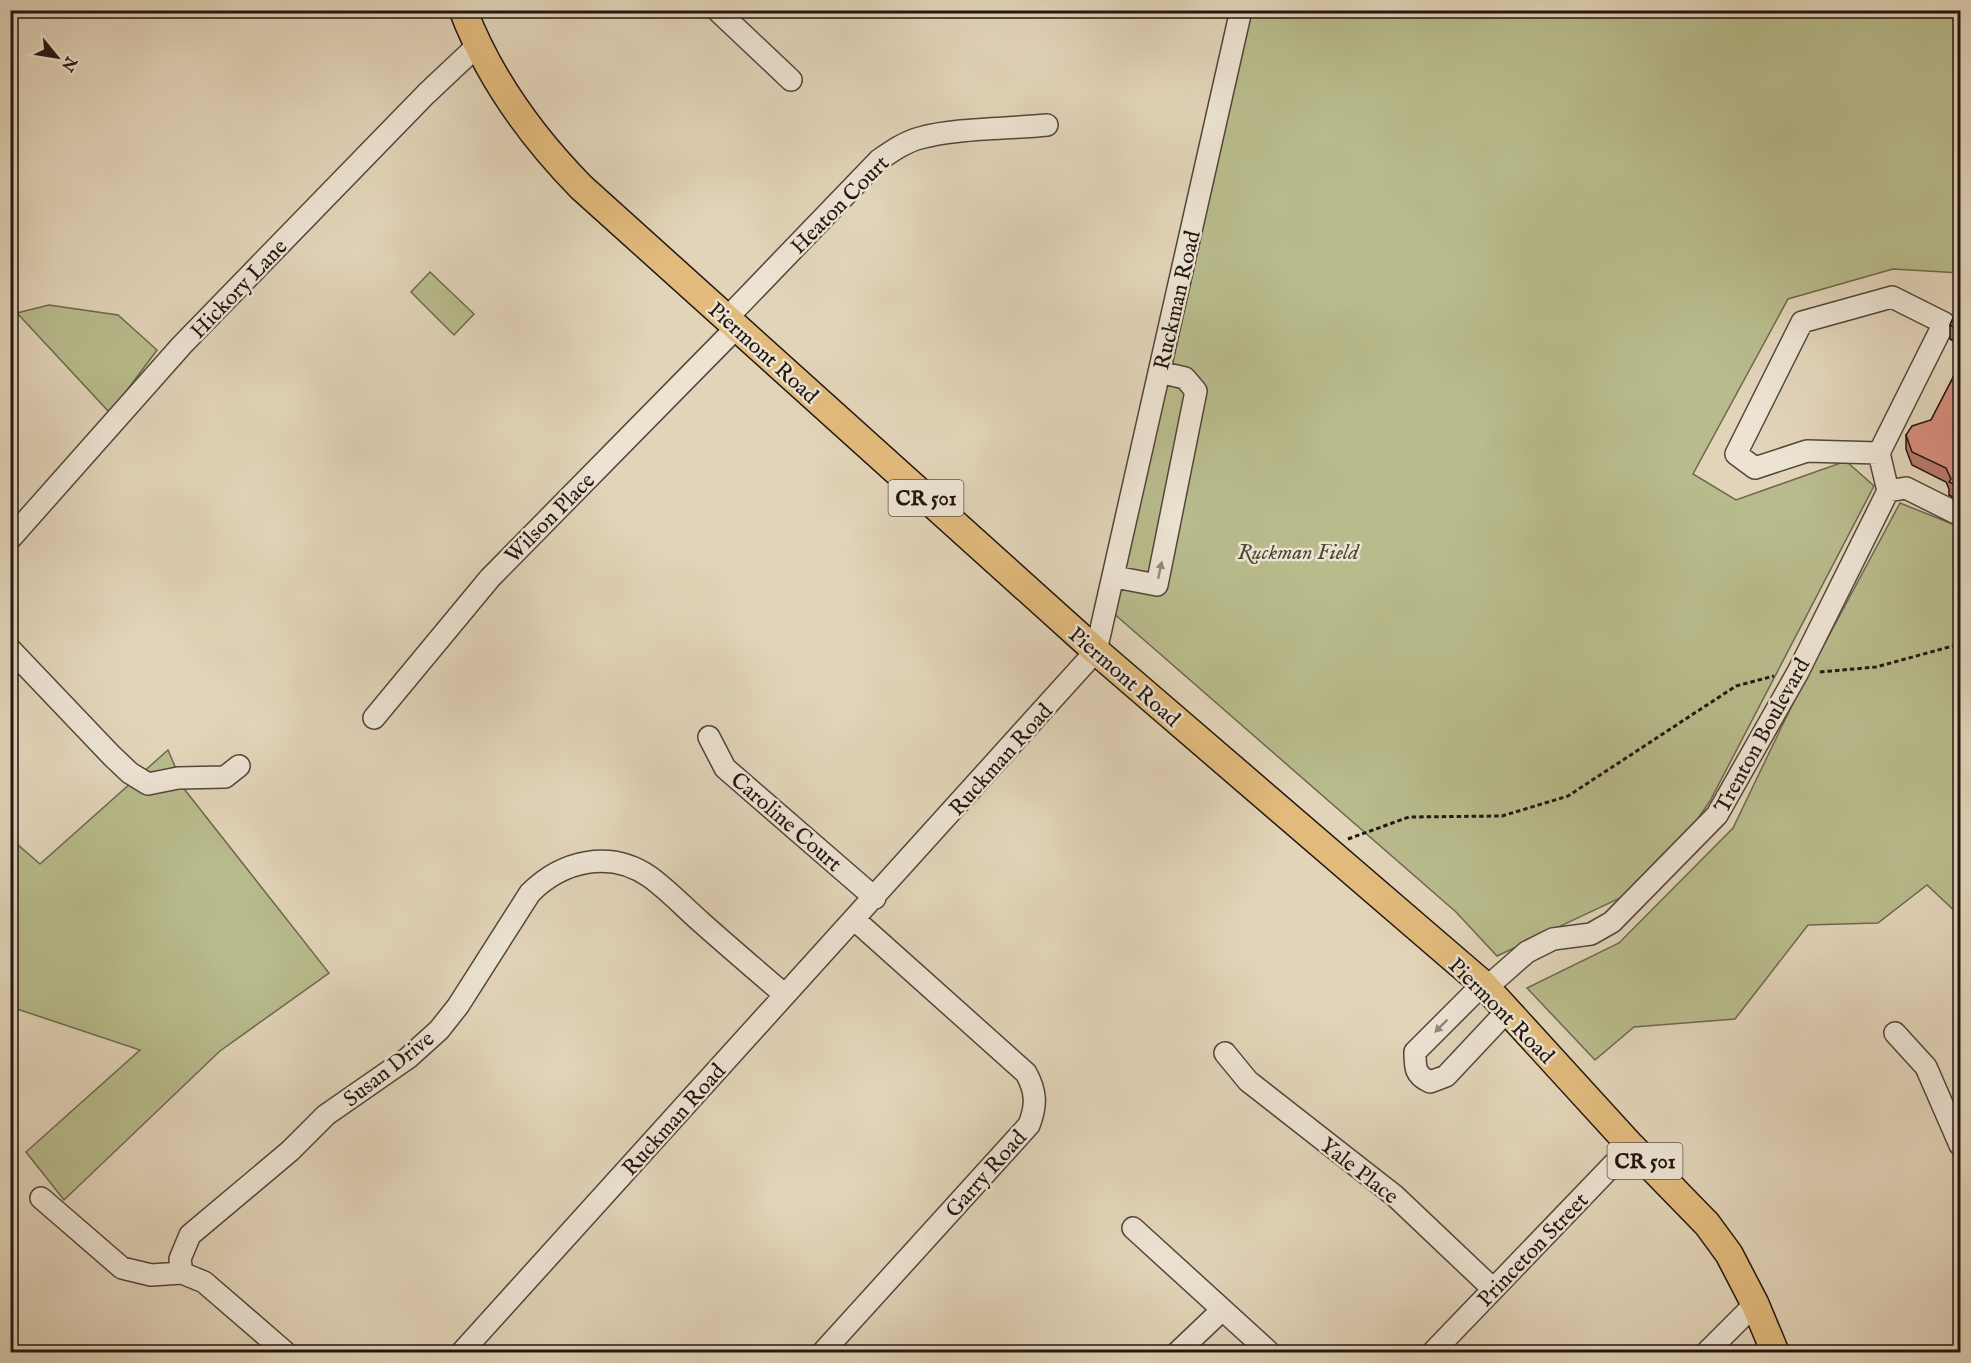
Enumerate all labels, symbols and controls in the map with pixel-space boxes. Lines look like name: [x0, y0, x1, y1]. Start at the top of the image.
north arrow: [27, 27, 87, 87]
text: N: [56, 52, 81, 75]
street label: Heaton Court: [785, 150, 896, 261]
street label: Ruckman Road: [1148, 228, 1208, 373]
street label: Hickory Lane: [185, 234, 294, 345]
street label: Piermont Road: [702, 297, 824, 411]
street label: Wilson Place: [499, 467, 602, 570]
road number: CR 501: [888, 480, 964, 516]
park label: Ruckman Field: [1237, 539, 1360, 567]
one-way arrow: [1156, 561, 1166, 580]
street label: Piermont Road: [1062, 621, 1186, 734]
street label: Trenton Boulevard: [1709, 653, 1817, 818]
street label: Ruckman Road: [944, 698, 1060, 822]
street label: Caroline Court: [724, 767, 847, 879]
street label: Piermont Road: [1441, 952, 1560, 1071]
one-way arrow: [1435, 1018, 1449, 1032]
street label: Susan Drive: [338, 1025, 440, 1114]
street label: Ruckman Road: [617, 1058, 733, 1182]
street label: Garry Road: [940, 1124, 1033, 1224]
street label: Yale Place: [1314, 1132, 1404, 1211]
road number: CR 501: [1608, 1143, 1682, 1179]
street label: Princeton Street: [1472, 1187, 1595, 1313]

